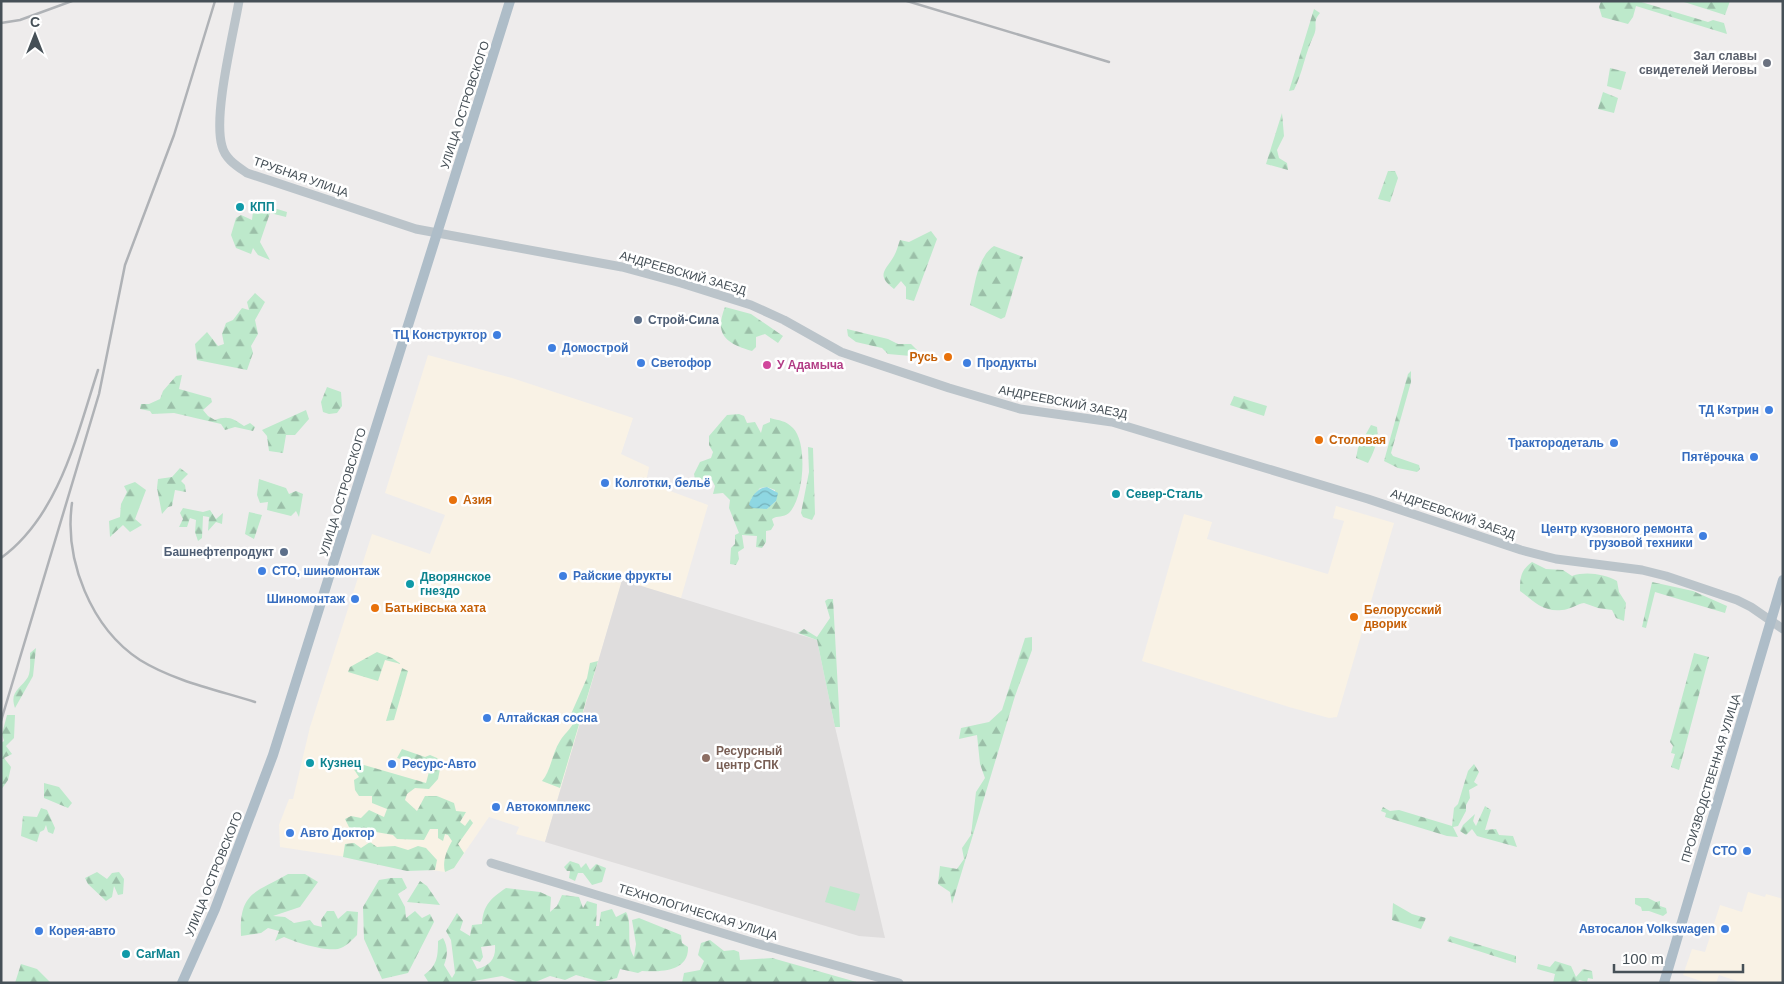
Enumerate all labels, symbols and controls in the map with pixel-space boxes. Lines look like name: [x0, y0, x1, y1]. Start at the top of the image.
north arrow: [10, 10, 60, 60]
text: С: [30, 14, 40, 30]
street label: УЛИЦА ОСТРОВСКОГО: [438, 39, 492, 171]
place label: Зал славы свидетелей Иеговы: [1639, 49, 1757, 77]
marker: Зал славы свидетелей Иеговы: [1761, 57, 1773, 69]
street label: ТРУБНАЯ УЛИЦА: [252, 154, 350, 200]
place label: КПП: [250, 200, 275, 214]
marker: КПП: [234, 201, 246, 213]
street label: АНДРЕЕВСКИЙ ЗАЕЗД: [618, 247, 748, 298]
place label: Строй-Сила: [648, 313, 719, 327]
marker: Строй-Сила: [632, 314, 644, 326]
place label: ТЦ Конструктор: [393, 328, 487, 342]
marker: ТЦ Конструктор: [491, 329, 503, 341]
place label: Домострой: [562, 341, 628, 355]
marker: Домострой: [546, 342, 558, 354]
place label: Русь: [910, 350, 938, 364]
marker: Русь: [942, 351, 954, 363]
place label: Светофор: [651, 356, 711, 370]
place label: Продукты: [977, 356, 1037, 370]
marker: Светофор: [635, 357, 647, 369]
marker: Продукты: [961, 357, 973, 369]
place label: У Адамыча: [777, 358, 844, 372]
marker: У Адамыча: [761, 359, 773, 371]
street label: АНДРЕЕВСКИЙ ЗАЕЗД: [997, 382, 1129, 421]
place label: ТД Кэтрин: [1698, 403, 1759, 417]
marker: ТД Кэтрин: [1763, 404, 1775, 416]
street label: УЛИЦА ОСТРОВСКОГО: [317, 426, 369, 558]
place label: Столовая: [1329, 433, 1386, 447]
marker: Столовая: [1313, 434, 1325, 446]
place label: Трактородеталь: [1508, 436, 1604, 450]
marker: Трактородеталь: [1608, 437, 1620, 449]
place label: Пятёрочка: [1682, 450, 1744, 464]
marker: Пятёрочка: [1748, 451, 1760, 463]
place label: Колготки, бельё: [615, 476, 711, 490]
marker: Колготки, бельё: [599, 477, 611, 489]
street label: АНДРЕЕВСКИЙ ЗАЕЗД: [1389, 485, 1518, 542]
place label: Север-Сталь: [1126, 487, 1203, 501]
marker: Север-Сталь: [1110, 488, 1122, 500]
place label: Азия: [463, 493, 492, 507]
marker: Азия: [447, 494, 459, 506]
place label: Центр кузовного ремонта грузовой техники: [1541, 522, 1693, 550]
marker: Центр кузовного ремонта грузовой техники: [1697, 530, 1709, 542]
place label: Башнефтепродукт: [164, 545, 274, 559]
marker: Башнефтепродукт: [278, 546, 290, 558]
place label: СТО, шиномонтаж: [272, 564, 380, 578]
marker: СТО, шиномонтаж: [256, 565, 268, 577]
place label: Райские фрукты: [573, 569, 671, 583]
place label: Дворянское гнездо: [420, 570, 491, 598]
marker: Райские фрукты: [557, 570, 569, 582]
marker: Дворянское гнездо: [404, 578, 416, 590]
place label: Шиномонтаж: [267, 592, 345, 606]
marker: Шиномонтаж: [349, 593, 361, 605]
place label: Батькiвська хата: [385, 601, 486, 615]
marker: Батькiвська хата: [369, 602, 381, 614]
place label: Белорусский дворик: [1364, 603, 1442, 631]
marker: Белорусский дворик: [1348, 611, 1360, 623]
street label: ПРОИЗВОДСТВЕННАЯ УЛИЦА: [1679, 692, 1743, 864]
place label: Алтайская сосна: [497, 711, 598, 725]
marker: Алтайская сосна: [481, 712, 493, 724]
place label: Ресурсный центр СПК: [716, 744, 782, 772]
marker: Ресурсный центр СПК: [700, 752, 712, 764]
place label: Кузнец: [320, 756, 362, 770]
marker: Кузнец: [304, 757, 316, 769]
place label: Ресурс-Авто: [402, 757, 476, 771]
marker: Ресурс-Авто: [386, 758, 398, 770]
place label: Автокомплекс: [506, 800, 591, 814]
marker: Автокомплекс: [490, 801, 502, 813]
street label: УЛИЦА ОСТРОВСКОГО: [182, 809, 246, 939]
place label: Авто Доктор: [300, 826, 375, 840]
marker: Авто Доктор: [284, 827, 296, 839]
place label: СТО: [1712, 844, 1737, 858]
marker: СТО: [1741, 845, 1753, 857]
street label: ТЕХНОЛОГИЧЕСКАЯ УЛИЦА: [617, 881, 779, 943]
place label: Автосалон Volkswagen: [1579, 922, 1715, 936]
marker: Автосалон Volkswagen: [1719, 923, 1731, 935]
place label: Корея-авто: [49, 924, 116, 938]
marker: Корея-авто: [33, 925, 45, 937]
scale bar: [1614, 942, 1743, 974]
place label: CarMan: [136, 947, 180, 961]
marker: CarMan: [120, 948, 132, 960]
text: 100 m: [1622, 950, 1664, 967]

